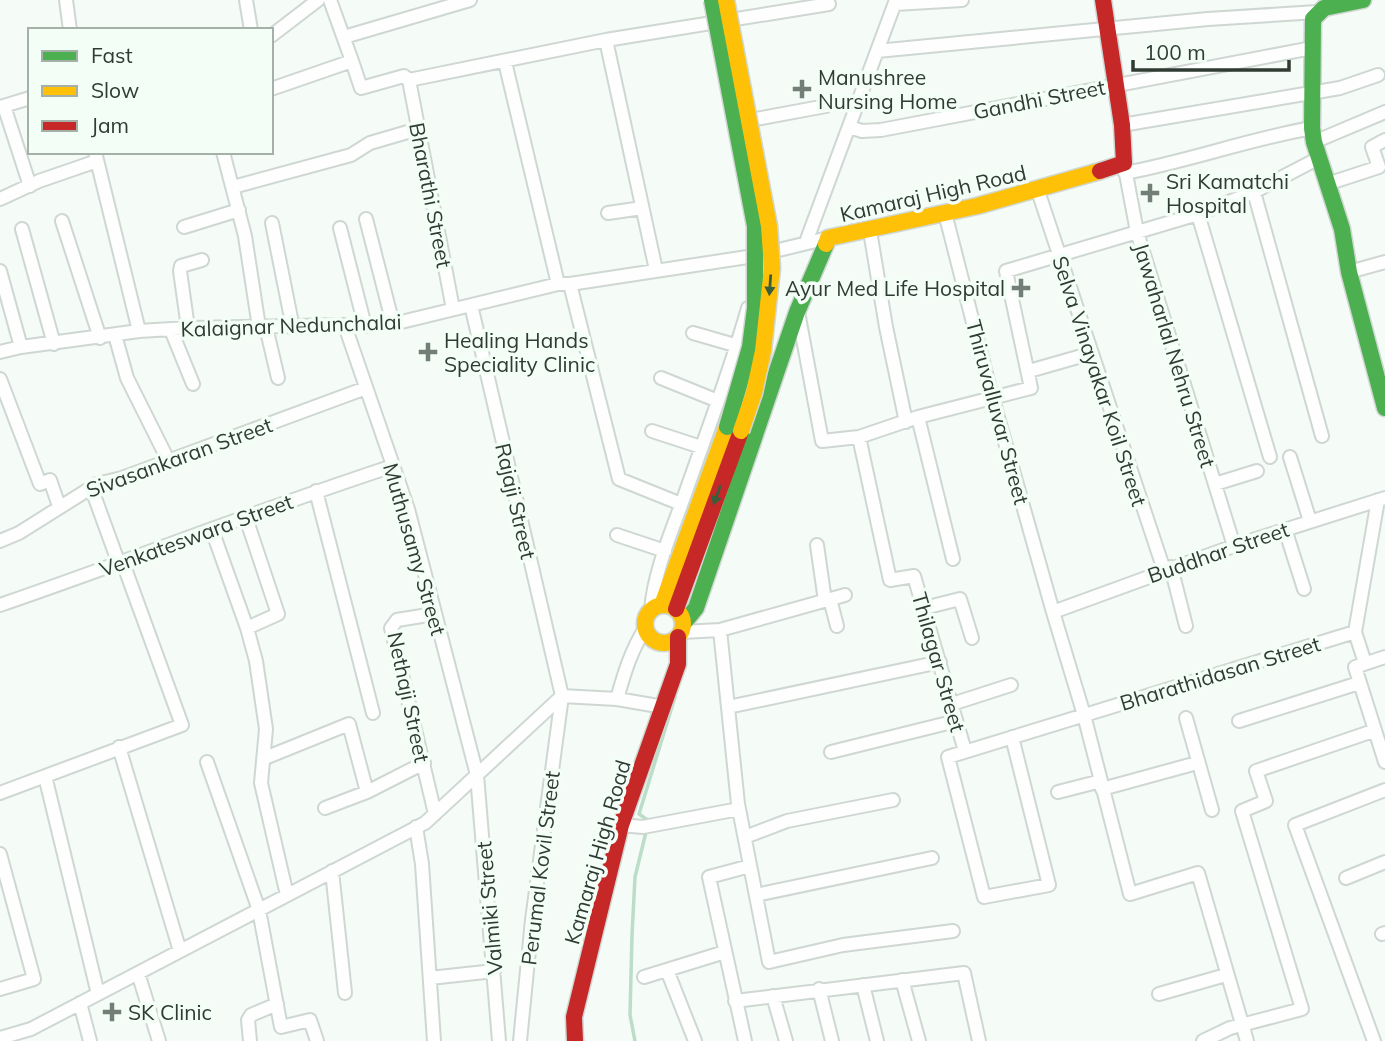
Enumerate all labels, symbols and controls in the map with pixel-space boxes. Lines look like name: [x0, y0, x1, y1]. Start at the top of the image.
legend: [28, 28, 273, 154]
scale bar: [1133, 28, 1289, 72]
text: 100 m: [1144, 39, 1206, 65]
text: Fast: [91, 42, 133, 68]
place label: Manushree Nursing Home: [818, 64, 957, 114]
street label: Gandhi Street: [971, 73, 1107, 125]
text: Slow: [91, 77, 139, 103]
marker: Manushree Nursing Home: [792, 79, 812, 99]
text: Jam: [91, 112, 129, 138]
street label: Bharathi Street: [404, 120, 458, 270]
street label: Kamaraj High Road: [837, 159, 1029, 227]
place label: Sri Kamatchi Hospital: [1166, 168, 1289, 218]
marker: Sri Kamatchi Hospital: [1140, 183, 1160, 203]
street label: Jawaharlal Nehru Street: [1128, 240, 1222, 470]
street label: Selva Vinayakar Koil Street: [1047, 253, 1153, 509]
one-way arrow: [765, 274, 776, 296]
place label: Ayur Med Life Hospital: [785, 275, 1005, 301]
marker: Ayur Med Life Hospital: [1011, 278, 1031, 298]
street label: Kalaignar Nedunchalai: [180, 308, 402, 342]
street label: Thiruvalluvar Street: [961, 317, 1035, 507]
place label: Healing Hands Speciality Clinic: [444, 327, 595, 377]
marker: Healing Hands Speciality Clinic: [418, 342, 438, 362]
street label: Sivasankaran Street: [82, 411, 276, 503]
street label: Rajaji Street: [490, 440, 542, 562]
street label: Muthusamy Street: [378, 460, 452, 638]
one-way arrow: [712, 485, 723, 506]
street label: Venkateswara Street: [96, 488, 296, 582]
street label: Buddhar Street: [1144, 516, 1292, 588]
street label: Thilagar Street: [907, 589, 971, 735]
street label: Nethaji Street: [382, 629, 436, 765]
street label: Bharathidasan Street: [1117, 630, 1323, 716]
street label: Kamaraj High Road: [558, 757, 636, 947]
street label: Perumal Kovil Street: [515, 769, 565, 967]
street label: Valmiki Street: [470, 840, 508, 976]
place label: SK Clinic: [128, 999, 212, 1025]
marker: SK Clinic: [102, 1002, 122, 1022]

